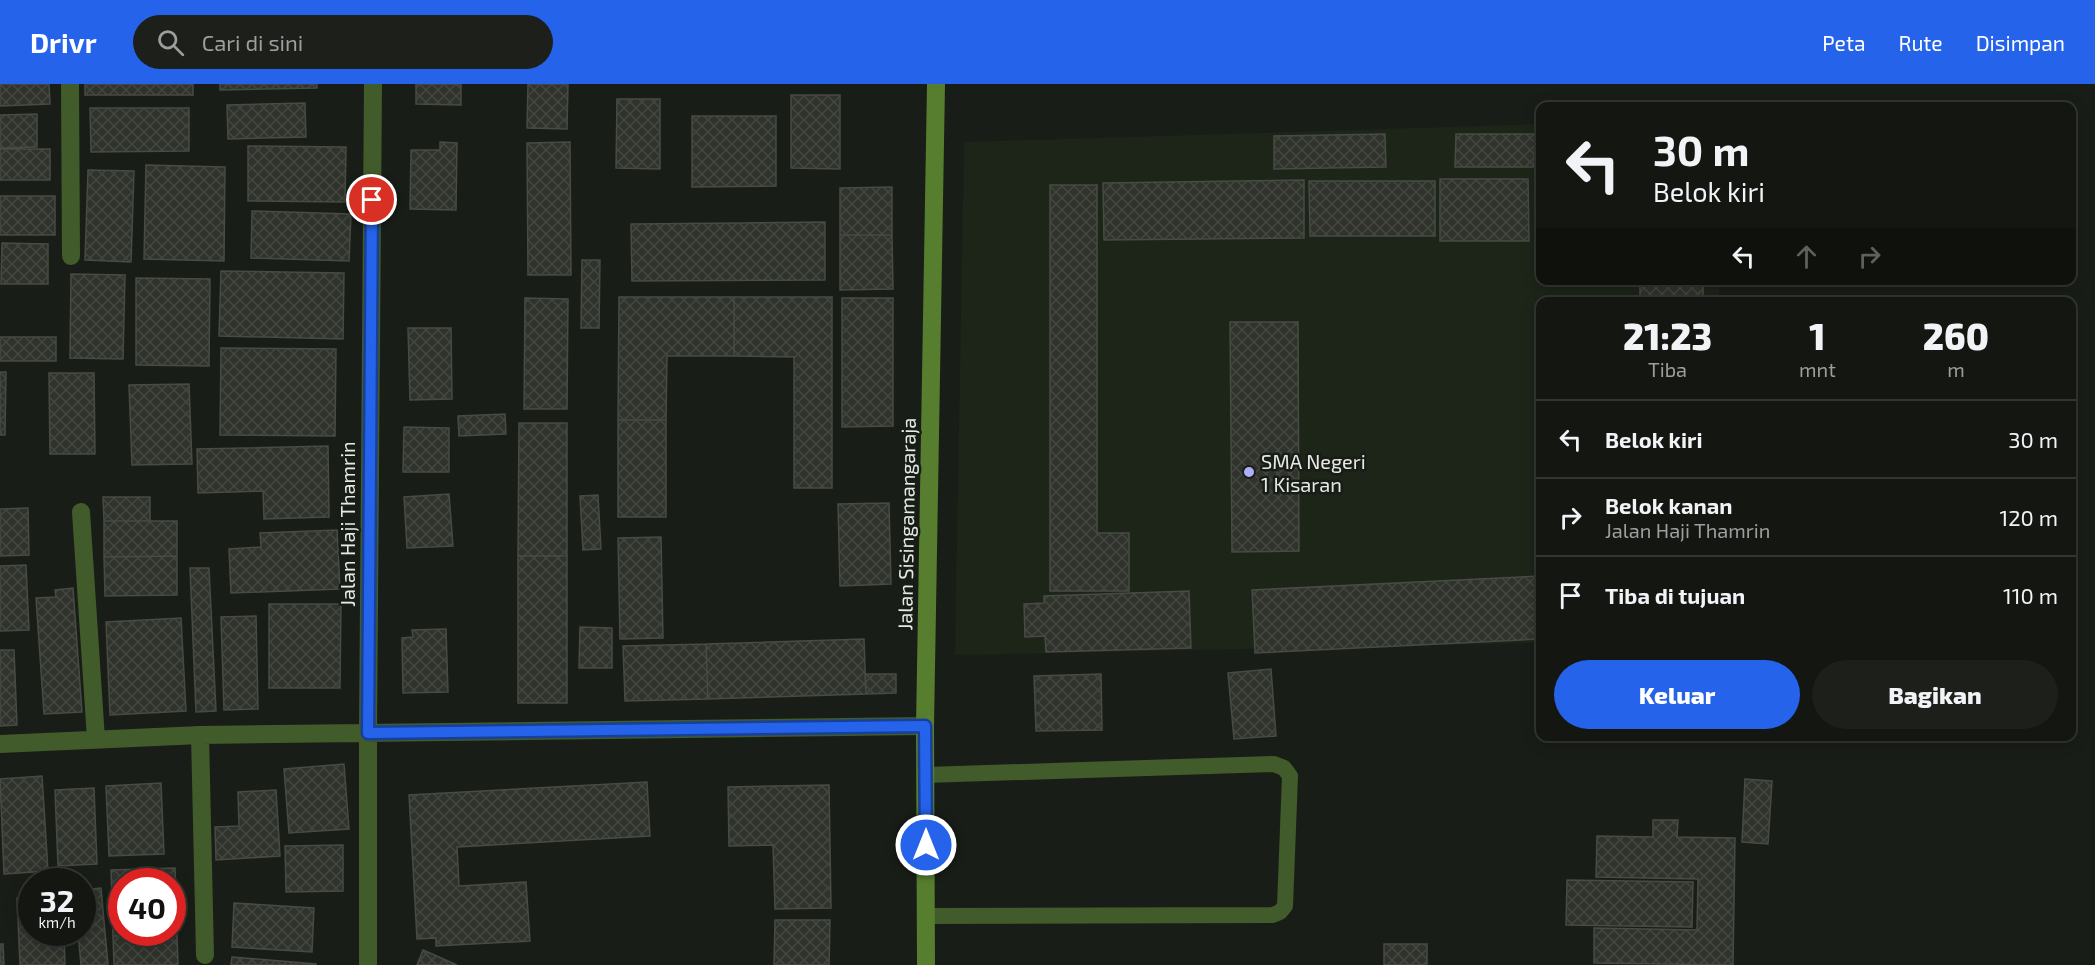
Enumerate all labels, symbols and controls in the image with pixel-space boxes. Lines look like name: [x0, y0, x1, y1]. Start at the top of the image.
search box: [133, 15, 553, 69]
text: Drivr: [30, 25, 97, 59]
icon: search: [154, 26, 187, 59]
text: Cari di sini: [202, 29, 303, 55]
text: Peta: [1822, 30, 1865, 55]
text: Rute: [1898, 30, 1943, 55]
text: Disimpan: [1976, 30, 2065, 55]
text: 30 m: [1653, 124, 1749, 174]
icon: left: [1554, 126, 1632, 204]
pin: [346, 174, 397, 225]
text: Belok kiri: [1653, 175, 1765, 207]
icon: arrive: [355, 183, 388, 216]
icon: left: [1727, 240, 1760, 273]
icon: ahead: [1790, 240, 1823, 273]
icon: right: [1853, 240, 1886, 273]
text: 21:23: [1623, 314, 1712, 357]
text: 1: [1809, 314, 1826, 357]
text: 260: [1923, 314, 1989, 357]
text: Tiba: [1648, 357, 1687, 381]
text: mnt: [1799, 357, 1836, 381]
text: m: [1947, 357, 1965, 381]
street label: Jalan Sisingamangaraja: [892, 417, 920, 631]
icon: left: [1554, 423, 1587, 456]
text: Belok kiri: [1605, 426, 1702, 452]
text: 30 m: [2008, 426, 2058, 452]
street label: Jalan Haji Thamrin: [335, 441, 359, 607]
place label: SMA Negeri 1 Kisaran: [1261, 449, 1366, 496]
marker: SMA Negeri 1 Kisaran: [1242, 465, 1256, 479]
text: Belok kanan: [1605, 492, 1732, 518]
icon: right: [1554, 501, 1587, 534]
text: 120 m: [1999, 504, 2058, 530]
text: Jalan Haji Thamrin: [1605, 518, 1770, 542]
icon: arrive: [1554, 579, 1587, 612]
text: Tiba di tujuan: [1605, 582, 1745, 608]
text: 110 m: [2003, 582, 2058, 608]
button: Keluar: [1554, 660, 1800, 729]
button: Bagikan: [1812, 660, 2058, 729]
position arrow: [894, 813, 958, 877]
speed limit sign: 40: [108, 868, 186, 946]
text: 32: [40, 882, 74, 918]
text: km/h: [38, 913, 76, 931]

